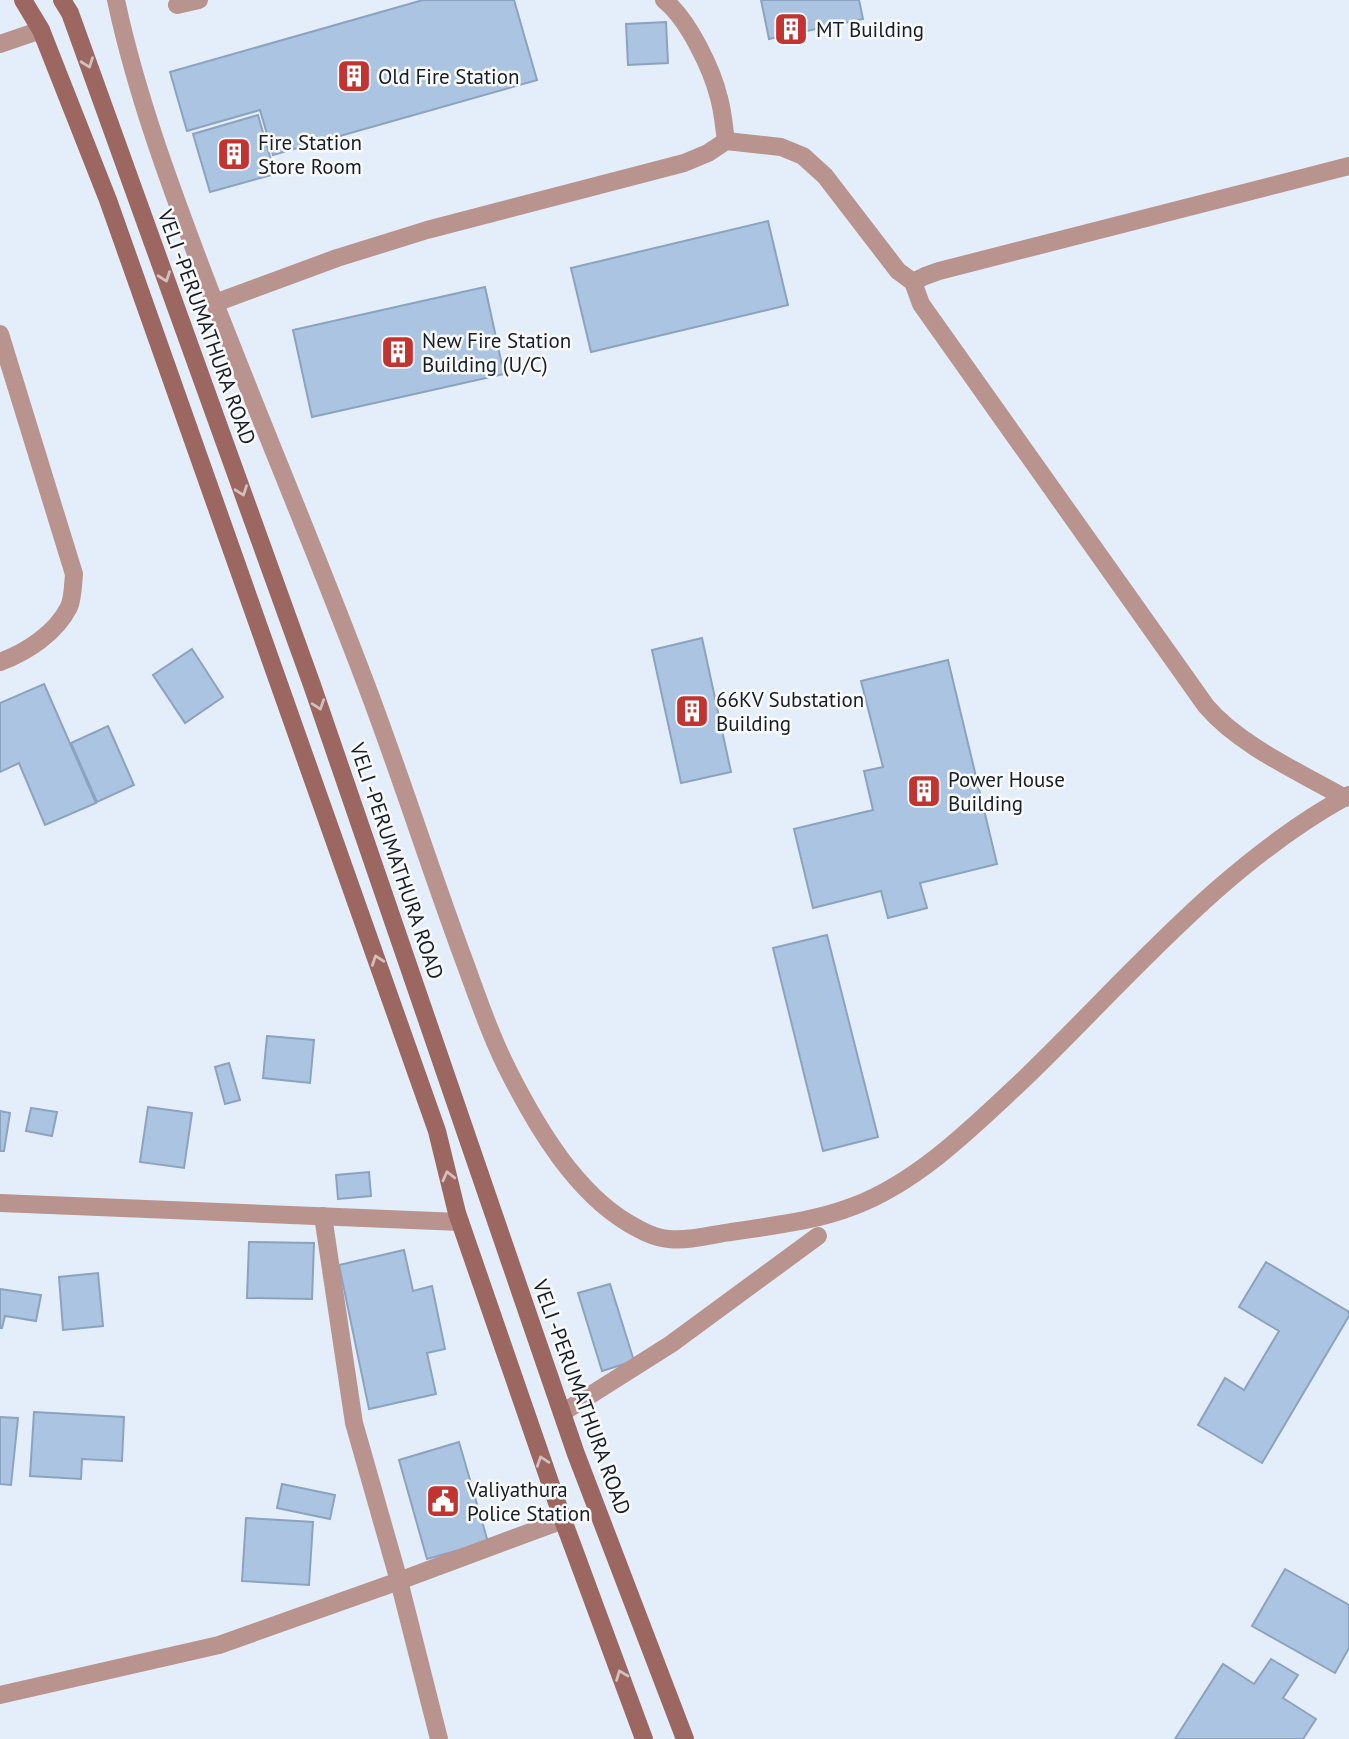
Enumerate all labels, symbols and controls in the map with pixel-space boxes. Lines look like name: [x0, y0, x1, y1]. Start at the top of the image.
building icon: MT Building: [772, 10, 810, 48]
place label: MT Building: [816, 16, 924, 43]
one-way arrow: [80, 56, 94, 69]
building icon: Old Fire Station: [335, 57, 373, 95]
place label: Old Fire Station: [378, 63, 519, 90]
place label: Fire Station Store Room: [258, 129, 362, 180]
building icon: Fire Station Store Room: [215, 135, 253, 173]
street label: VELI -PERUMATHURA ROAD: [152, 205, 262, 448]
one-way arrow: [157, 270, 171, 283]
place label: New Fire Station Building (U/C): [422, 327, 571, 378]
building icon: New Fire Station Building (U/C): [379, 333, 417, 371]
one-way arrow: [234, 484, 248, 497]
place label: 66KV Substation Building: [716, 686, 864, 737]
building icon: 66KV Substation Building: [673, 692, 711, 730]
one-way arrow: [311, 699, 325, 711]
street label: VELI -PERUMATHURA ROAD: [344, 738, 450, 983]
place label: Power House Building: [948, 766, 1065, 817]
building icon: Power House Building: [905, 772, 943, 810]
one-way arrow: [371, 954, 385, 966]
one-way arrow: [442, 1170, 456, 1182]
street label: VELI -PERUMATHURA ROAD: [527, 1275, 637, 1518]
one-way arrow: [536, 1456, 550, 1468]
place label: Valiyathura Police Station: [466, 1476, 590, 1527]
public building icon: Valiyathura Police Station: [424, 1482, 462, 1520]
one-way arrow: [615, 1670, 629, 1682]

